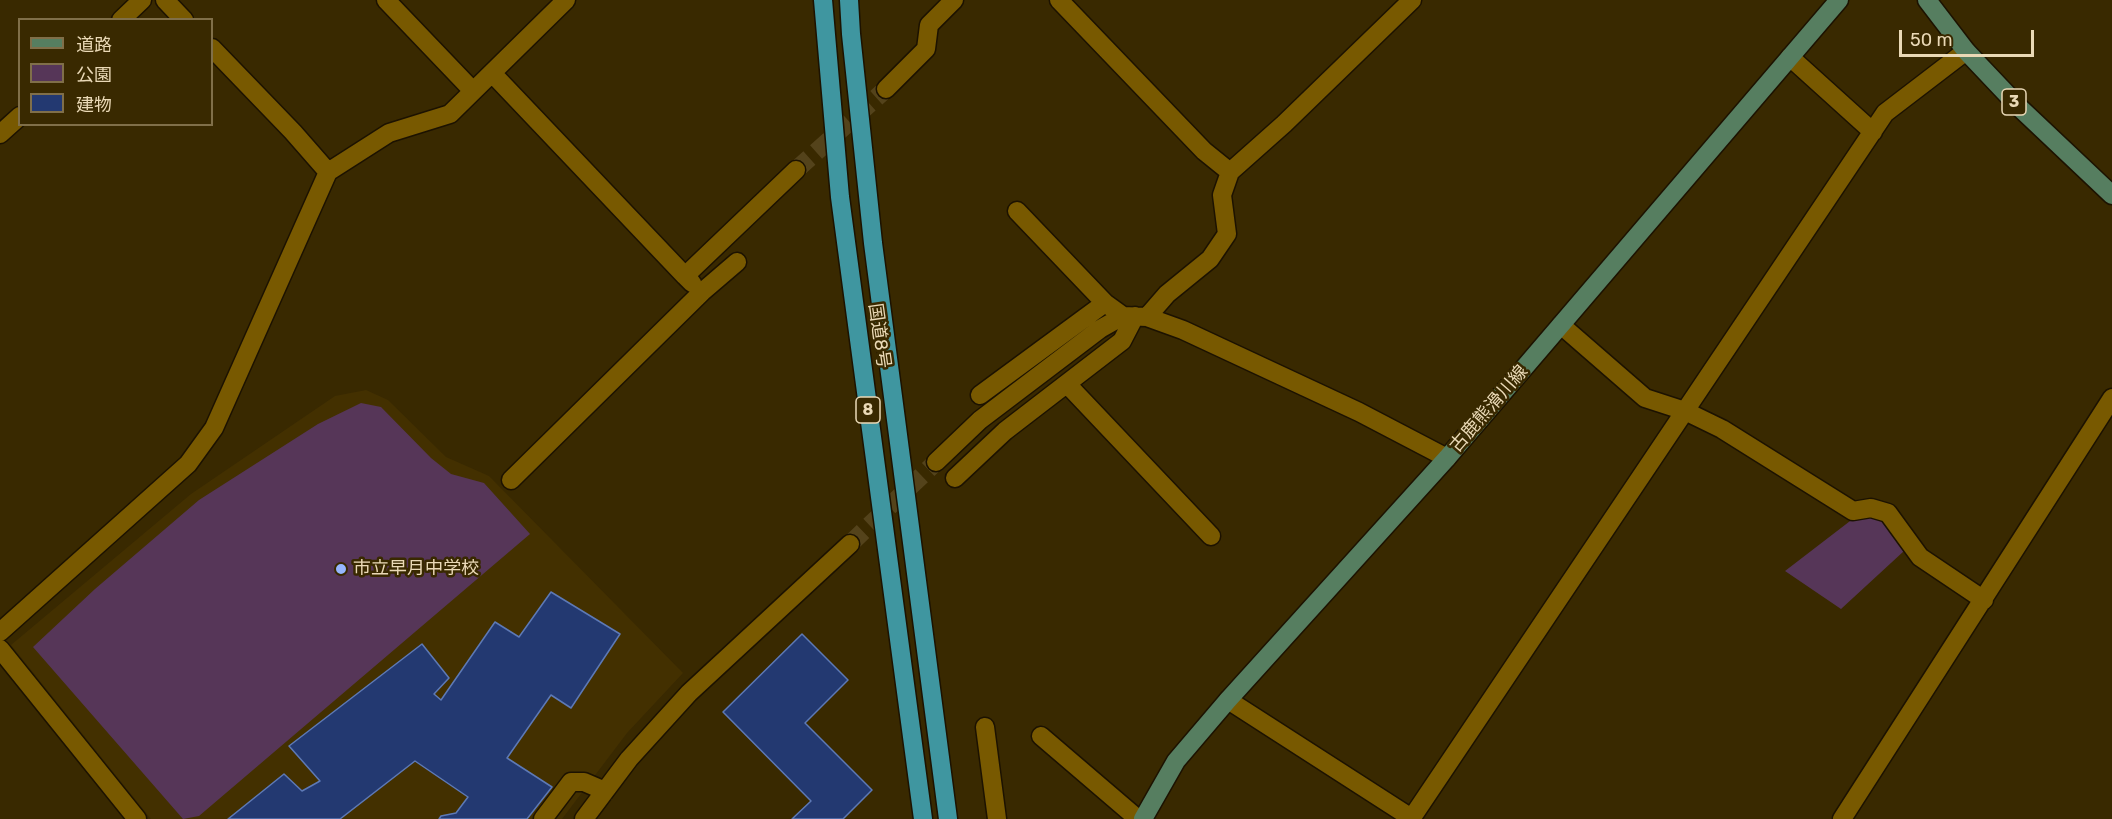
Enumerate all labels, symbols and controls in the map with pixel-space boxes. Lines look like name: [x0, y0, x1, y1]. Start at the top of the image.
legend: [18, 18, 213, 126]
scale bar: [1902, 18, 2037, 56]
text: 50 m: [1910, 29, 1953, 51]
text: 道路: [76, 34, 112, 56]
text: 公園: [76, 64, 112, 86]
road number: 3: [2002, 89, 2026, 115]
text: 建物: [76, 94, 112, 116]
street label: 国道8号: [864, 302, 894, 370]
street label: 古鹿熊滑川線: [1445, 361, 1533, 457]
road number: 8: [856, 397, 880, 423]
place label: 市立早月中学校: [353, 558, 479, 580]
marker: 市立早月中学校: [334, 562, 348, 576]

